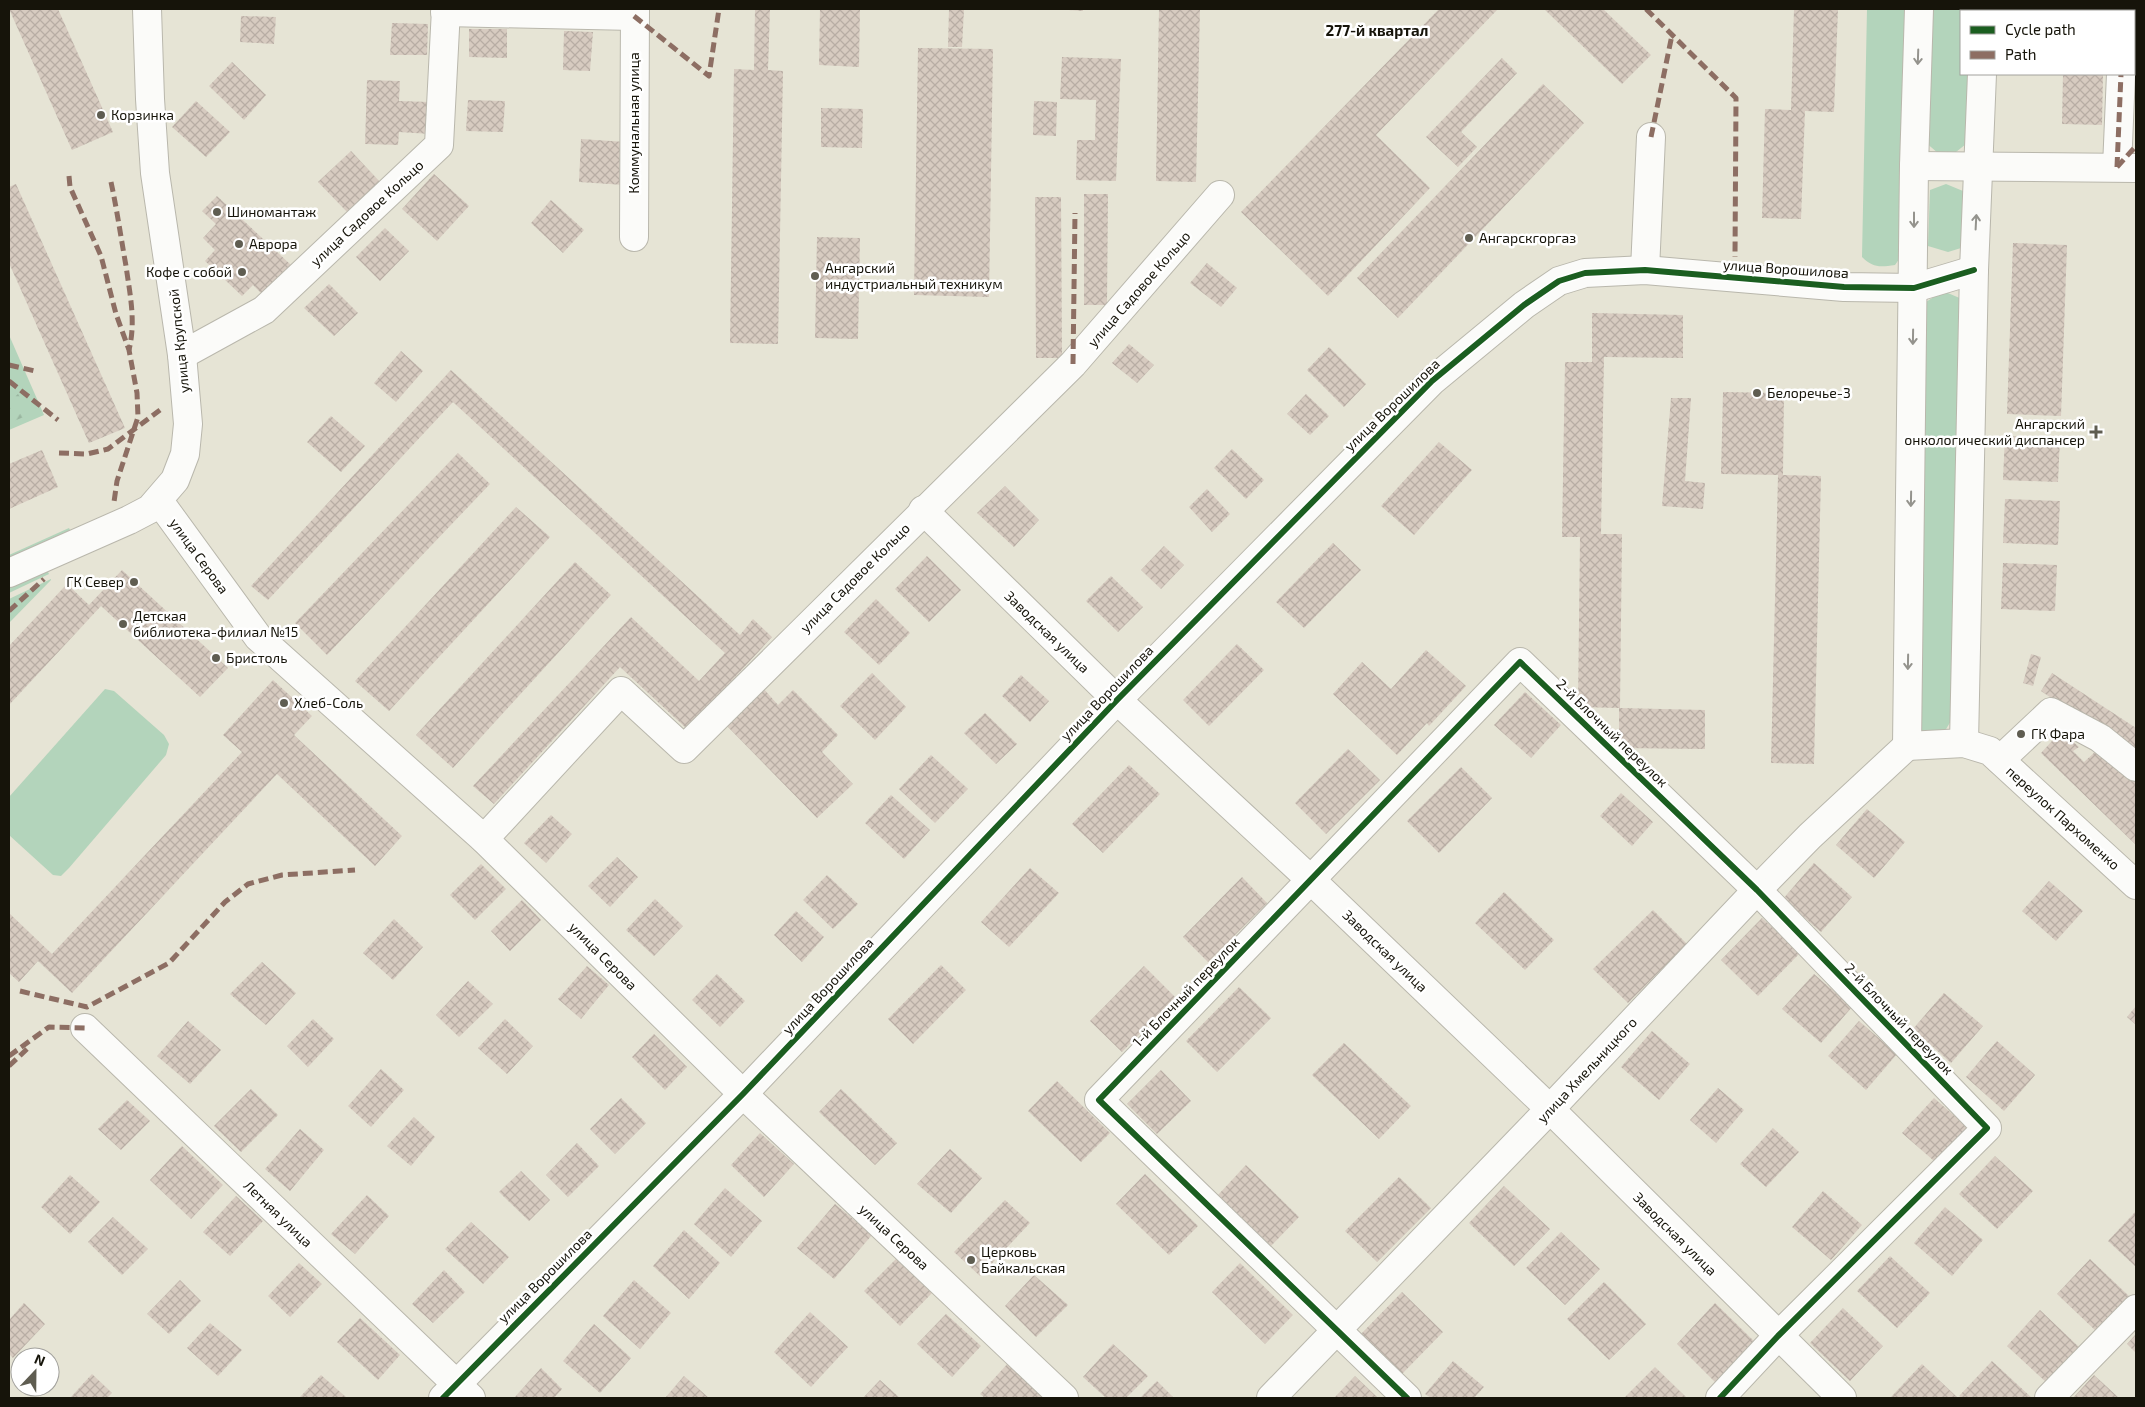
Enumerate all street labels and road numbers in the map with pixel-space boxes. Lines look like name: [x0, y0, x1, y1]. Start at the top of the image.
street label: Коммунальная улица: [625, 52, 642, 194]
street label: улица Садовое Кольцо: [307, 156, 427, 269]
street label: улица Садовое Кольцо: [1084, 227, 1194, 350]
street label: улица Ворошилова: [1723, 256, 1849, 281]
street label: улица Крупской: [165, 288, 192, 394]
street label: улица Ворошилова: [1340, 355, 1443, 454]
street label: улица Серова: [166, 515, 233, 597]
street label: улица Садовое Кольцо: [796, 519, 913, 636]
street label: Заводская улица: [1001, 587, 1093, 676]
street label: улица Ворошилова: [1057, 641, 1156, 744]
street label: 2-й Блочный переулок: [1553, 675, 1672, 791]
street label: переулок Пархоменко: [2003, 762, 2124, 873]
street label: Заводская улица: [1339, 906, 1431, 995]
street label: улица Серова: [566, 918, 641, 993]
street label: 1-й Блочный переулок: [1129, 933, 1243, 1050]
street label: улица Ворошилова: [778, 934, 877, 1037]
street label: 2-й Блочный переулок: [1842, 959, 1957, 1078]
street label: улица Хмельницкого: [1533, 1013, 1640, 1126]
street label: Летняя улица: [240, 1177, 316, 1251]
street label: Заводская улица: [1630, 1188, 1721, 1279]
street label: улица Серова: [856, 1200, 933, 1273]
street label: улица Ворошилова: [494, 1225, 595, 1326]

